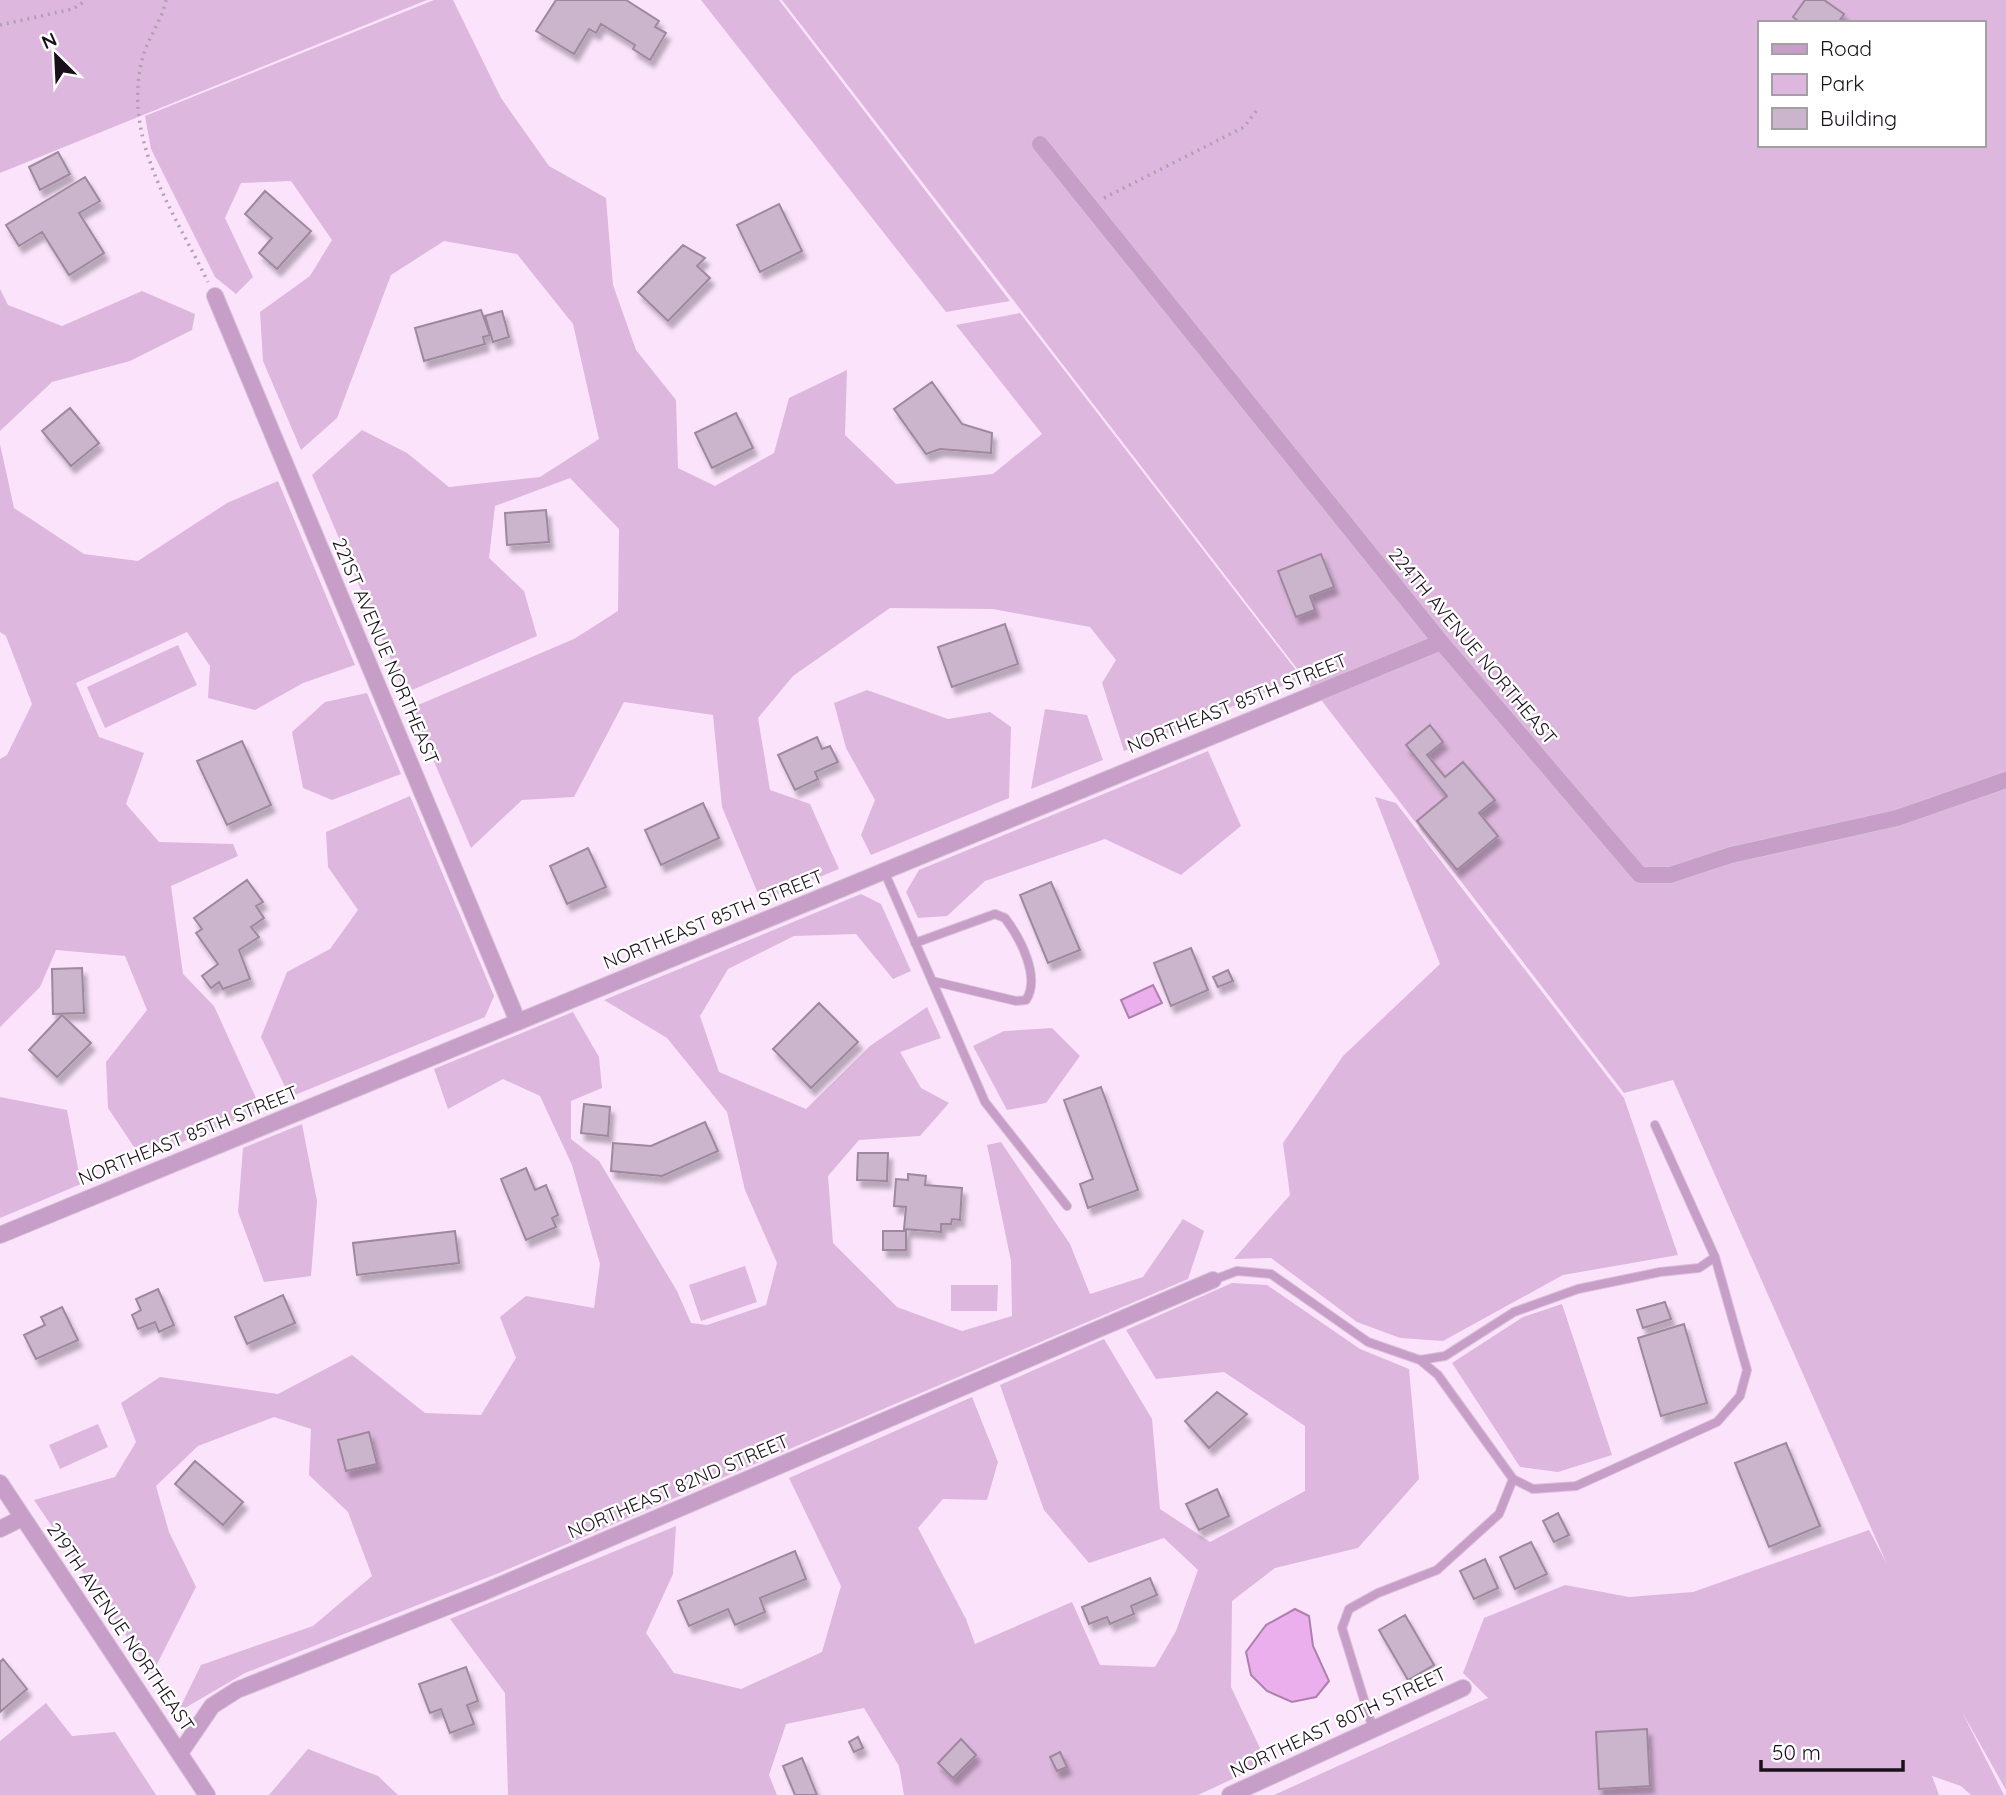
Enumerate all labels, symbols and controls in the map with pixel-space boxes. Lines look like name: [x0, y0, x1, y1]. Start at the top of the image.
north arrow: [21, 21, 91, 91]
legend: [1758, 21, 1985, 147]
text: N: [38, 27, 60, 54]
text: Road: [1820, 35, 1872, 61]
text: Park: [1820, 70, 1864, 96]
text: Building: [1820, 105, 1897, 131]
street label: 221ST AVENUE NORTHEAST: [327, 534, 445, 768]
street label: 224TH AVENUE NORTHEAST: [1384, 543, 1562, 749]
street label: NORTHEAST 85TH STREET: [1123, 648, 1351, 758]
street label: NORTHEAST 85TH STREET: [599, 864, 827, 974]
street label: NORTHEAST 85TH STREET: [74, 1080, 302, 1190]
street label: NORTHEAST 82ND STREET: [564, 1428, 792, 1544]
street label: 219TH AVENUE NORTHEAST: [42, 1518, 200, 1736]
street label: NORTHEAST 80TH STREET: [1226, 1661, 1450, 1783]
scale bar: [1761, 1728, 1903, 1772]
text: 50 m: [1772, 1739, 1821, 1765]

